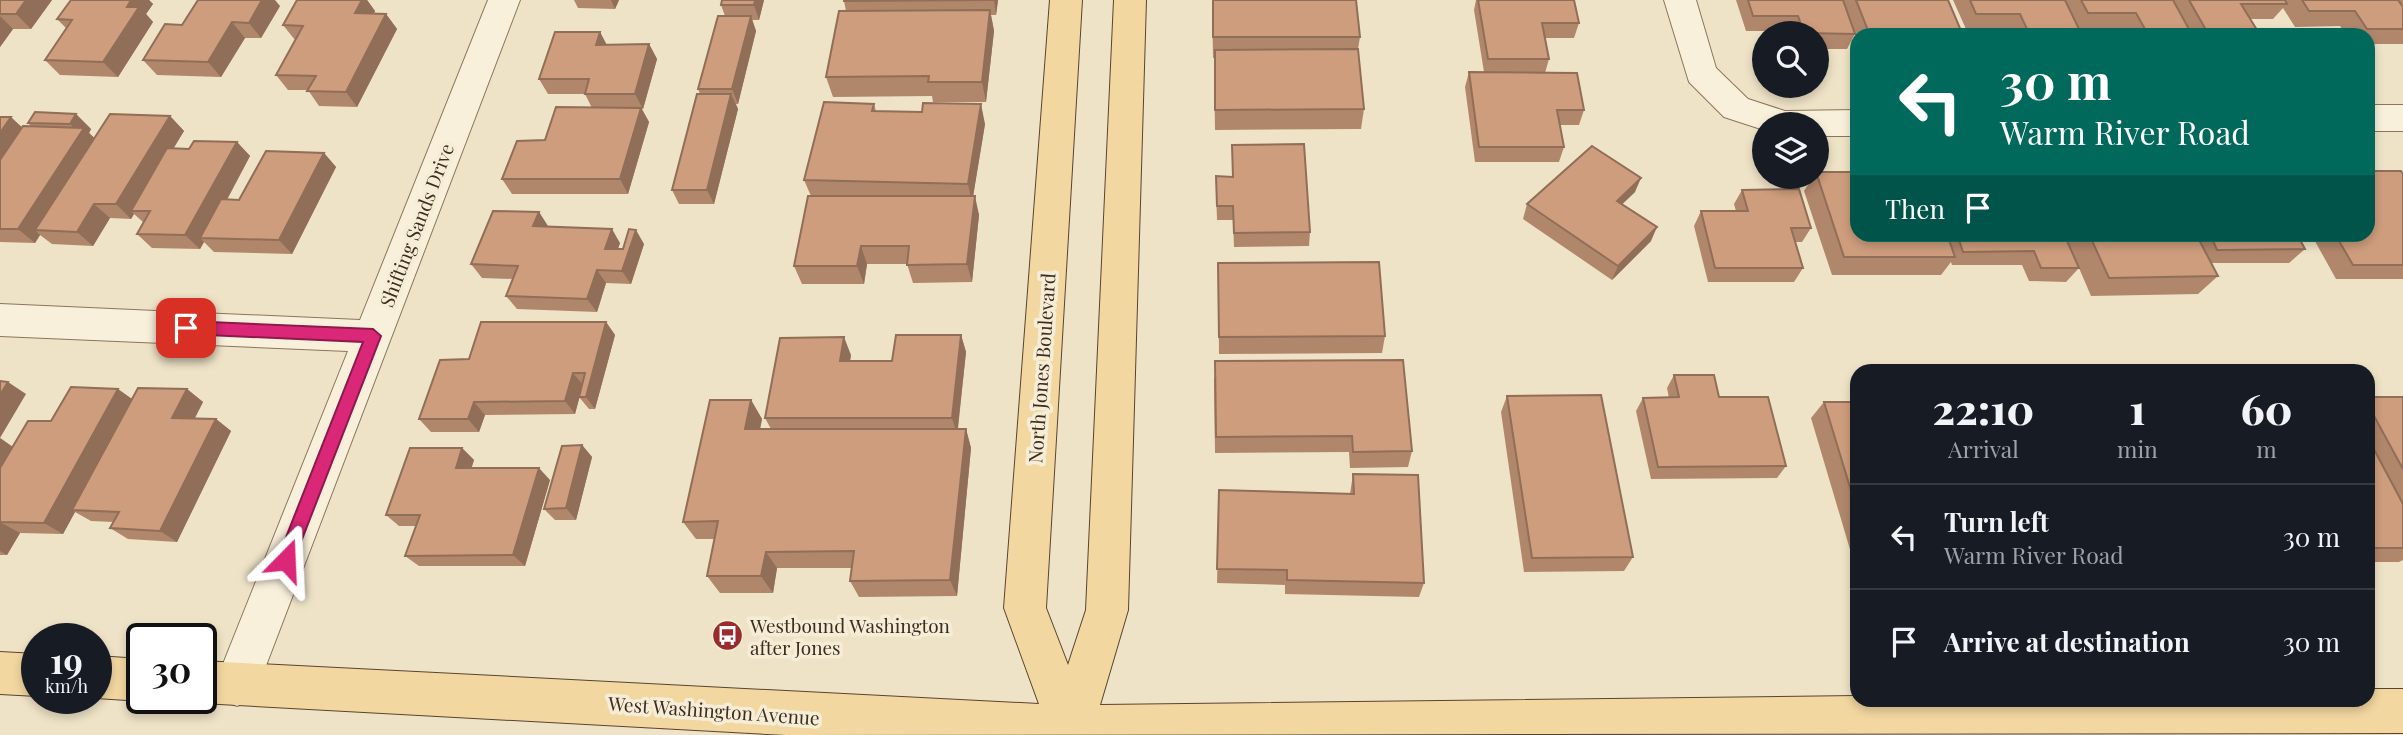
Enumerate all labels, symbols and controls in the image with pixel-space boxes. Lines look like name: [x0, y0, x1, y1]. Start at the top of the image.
map controls: [1752, 21, 1829, 189]
button: search: [1752, 21, 1829, 98]
text: 30 m: [2000, 47, 2111, 112]
icon: left: [1885, 56, 1976, 147]
text: Warm River Road: [2000, 110, 2250, 153]
button: layers: [1752, 112, 1829, 189]
street label: Shifting Sands Drive: [373, 139, 459, 311]
icon: arrive: [1959, 189, 1997, 227]
text: Then: [1885, 191, 1945, 226]
street label: North Jones Boulevard: [1021, 272, 1061, 464]
pin: [156, 298, 216, 358]
icon: arrive: [167, 309, 205, 347]
text: 22:10: [1933, 380, 2034, 436]
text: 1: [2129, 380, 2146, 436]
text: 60: [2240, 380, 2292, 436]
text: Arrival: [1948, 433, 2019, 464]
text: min: [2117, 433, 2158, 464]
text: m: [2256, 433, 2277, 464]
text: Turn left: [1944, 504, 2049, 539]
icon: left: [1885, 518, 1923, 556]
text: 30 m: [2283, 519, 2340, 554]
position arrow: [249, 523, 323, 597]
text: Warm River Road: [1944, 539, 2124, 570]
place label: Westbound Washington after Jones: [749, 612, 951, 660]
bus stop icon: Westbound Washington after Jones: [710, 619, 744, 653]
speed limit sign: 30: [126, 623, 217, 714]
icon: arrive: [1885, 623, 1923, 661]
text: Arrive at destination: [1944, 624, 2190, 659]
text: 30 m: [2283, 624, 2340, 659]
text: 19: [50, 636, 83, 683]
text: km/h: [45, 674, 88, 698]
street label: West Washington Avenue: [606, 690, 821, 730]

